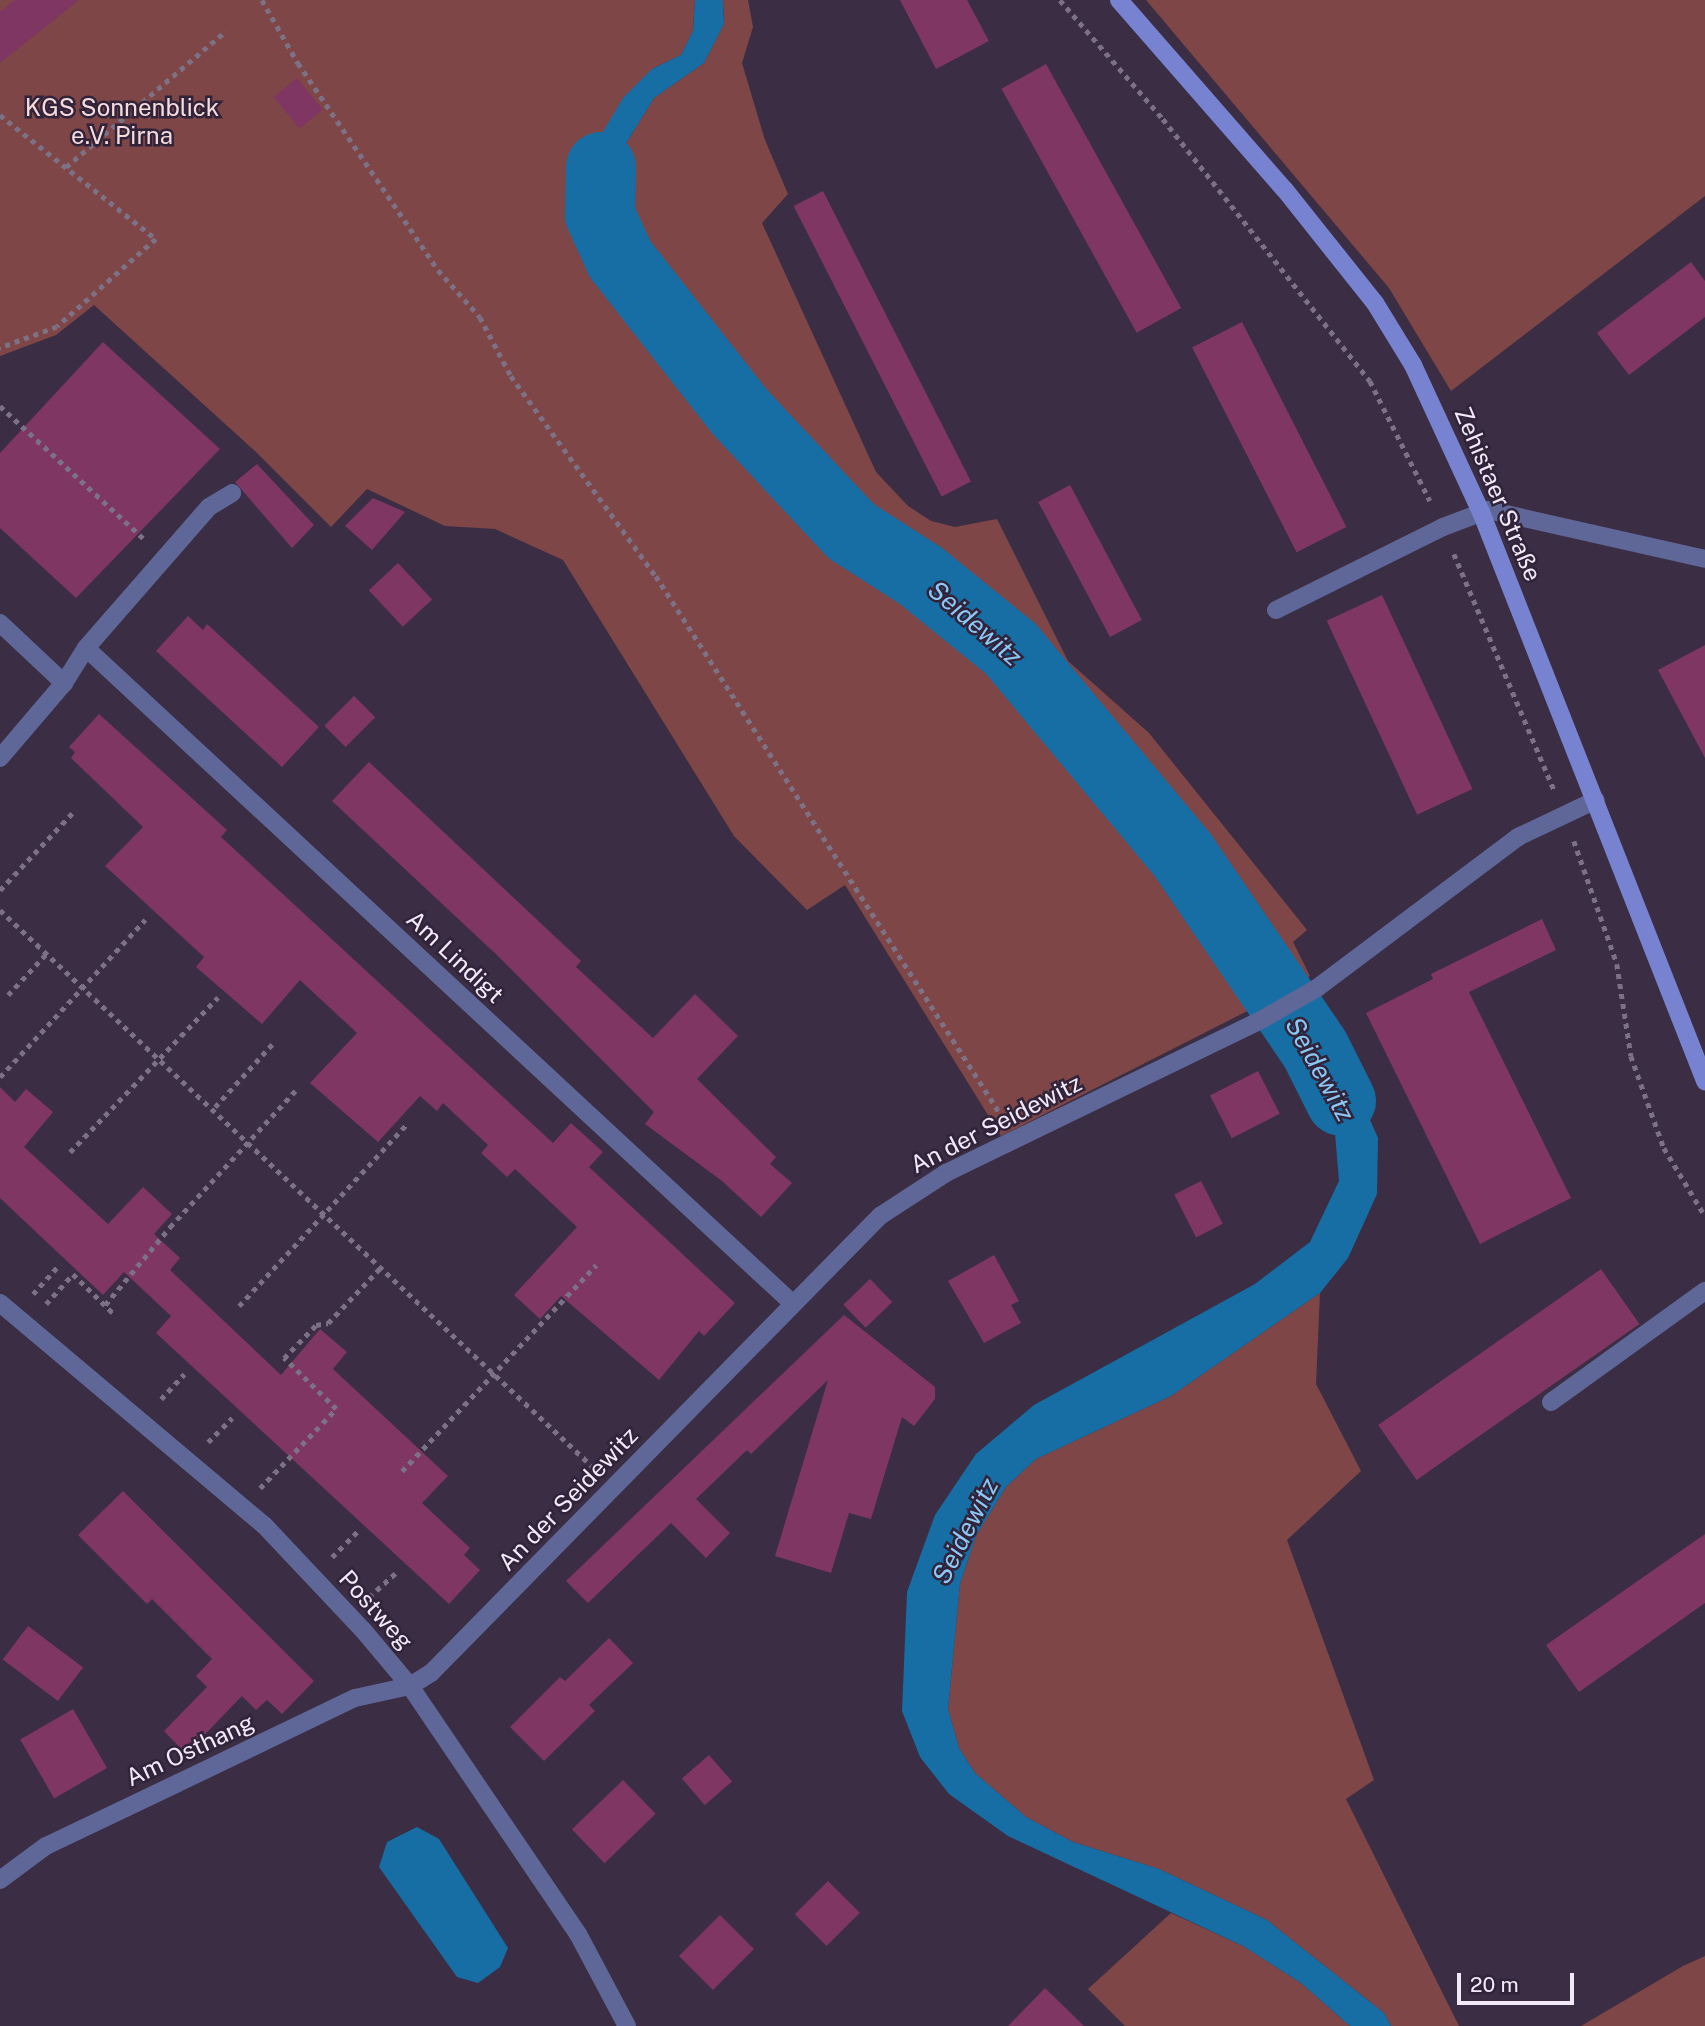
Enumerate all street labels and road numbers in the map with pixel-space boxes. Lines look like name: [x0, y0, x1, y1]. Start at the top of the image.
street label: Zehistaer Straße: [1448, 403, 1548, 585]
street label: Am Lindigt: [401, 905, 509, 1009]
street label: An der Seidewitz: [905, 1068, 1087, 1180]
street label: An der Seidewitz: [492, 1421, 644, 1577]
street label: Postweg: [333, 1564, 419, 1656]
street label: Am Osthang: [121, 1708, 259, 1792]

